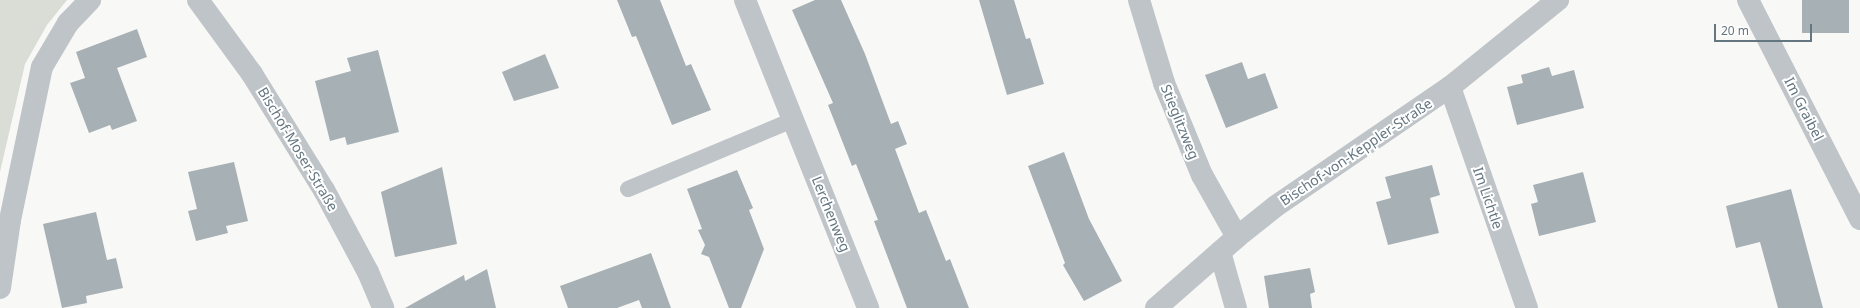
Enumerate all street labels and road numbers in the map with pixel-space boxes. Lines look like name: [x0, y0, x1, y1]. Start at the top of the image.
street label: Im Graibel: [1781, 75, 1827, 143]
street label: Stieglitzweg: [1157, 82, 1203, 162]
street label: Bischof-Moser-Straße: [254, 84, 342, 214]
street label: Bischof-von-Keppler-Straße: [1277, 95, 1435, 209]
street label: Im Lichtle: [1470, 165, 1506, 231]
street label: Lerchenweg: [808, 174, 854, 254]

